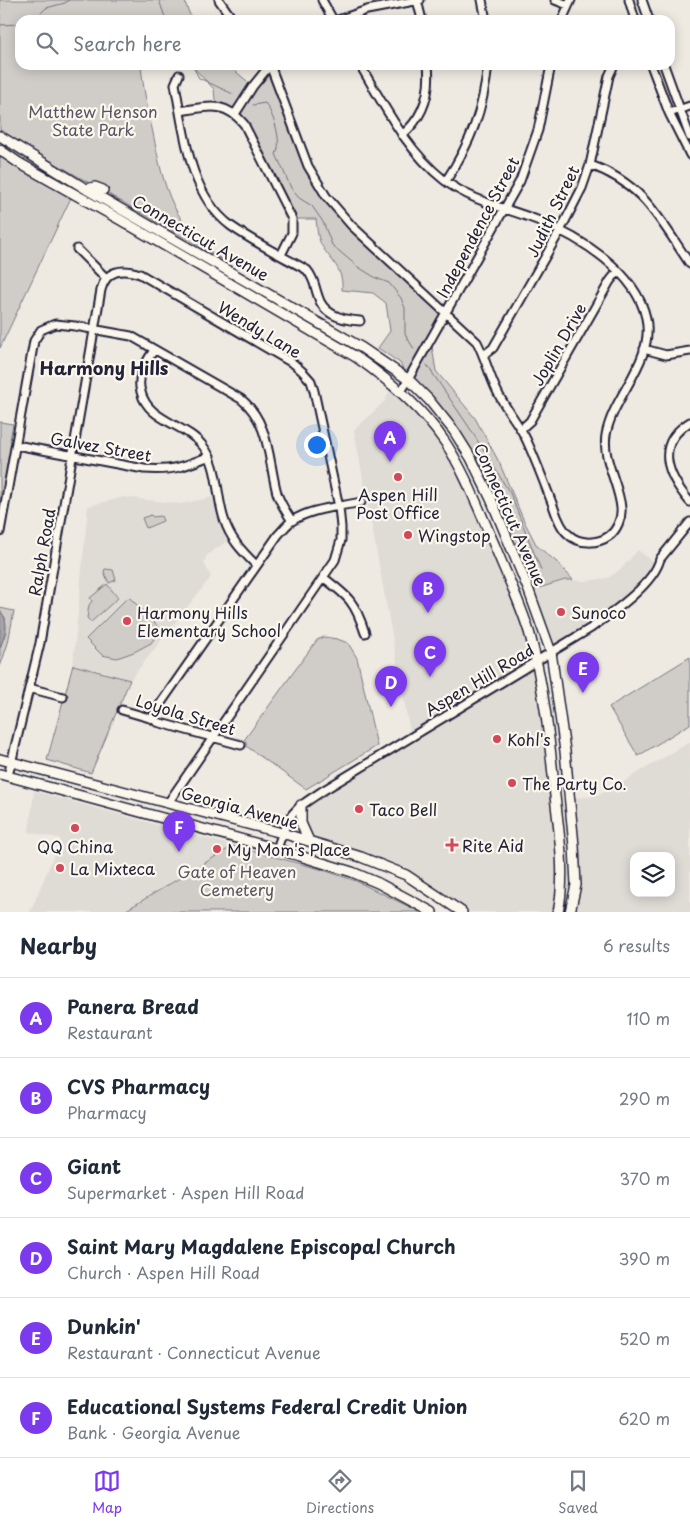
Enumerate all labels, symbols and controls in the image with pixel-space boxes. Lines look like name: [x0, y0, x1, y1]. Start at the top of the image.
search box: [15, 15, 675, 70]
icon: search: [33, 29, 61, 57]
text: Search here: [73, 29, 182, 57]
park label: Matthew Henson State Park: [28, 99, 158, 141]
street label: Independence Street: [430, 152, 525, 302]
street label: Judith Street: [519, 161, 585, 261]
street label: Connecticut Avenue: [128, 188, 274, 286]
street label: Wendy Lane: [214, 295, 306, 363]
street label: Joplin Drive: [525, 298, 591, 390]
district label: Harmony Hills: [40, 354, 169, 381]
pin: A: [374, 421, 406, 462]
street label: Galvez Street: [49, 425, 154, 467]
your location: [304, 432, 330, 458]
street label: Connecticut Avenue: [469, 439, 553, 590]
marker: Aspen Hill Post Office: [392, 471, 404, 483]
place label: Aspen Hill Post Office: [356, 482, 440, 524]
street label: Ralph Road: [21, 506, 61, 598]
place label: Wingstop: [418, 523, 491, 547]
marker: Wingstop: [402, 529, 414, 541]
pin: B: [412, 572, 444, 613]
place label: Harmony Hills Elementary School: [137, 600, 281, 642]
place label: Sunoco: [571, 600, 626, 624]
marker: Sunoco: [555, 606, 567, 618]
marker: Harmony Hills Elementary School: [121, 615, 133, 627]
pin: C: [414, 636, 446, 677]
street label: Aspen Hill Road: [420, 637, 538, 721]
pin: E: [567, 652, 599, 693]
pin: D: [375, 666, 407, 707]
street label: Loyola Street: [133, 687, 239, 741]
place label: Kohl's: [507, 727, 551, 751]
marker: Kohl's: [491, 733, 503, 745]
place label: The Party Co.: [522, 771, 627, 795]
marker: The Party Co.: [506, 777, 518, 789]
street label: Georgia Avenue: [179, 780, 302, 834]
place label: Taco Bell: [369, 797, 437, 821]
marker: Taco Bell: [353, 803, 365, 815]
pin: F: [163, 811, 195, 852]
marker: QQ China: [69, 822, 81, 834]
place label: Rite Aid: [462, 833, 524, 857]
place label: QQ China: [37, 834, 113, 858]
place label: My Mom's Place: [227, 837, 350, 861]
marker: Rite Aid: [446, 839, 458, 851]
marker: My Mom's Place: [211, 843, 223, 855]
map controls: [630, 852, 675, 897]
button: layers: [630, 852, 675, 897]
place label: La Mixteca: [70, 856, 155, 880]
park label: Gate of Heaven Cemetery: [178, 859, 296, 901]
marker: La Mixteca: [54, 862, 66, 874]
text: Nearby: [20, 929, 97, 961]
text: 6 results: [603, 933, 670, 957]
text: Panera Bread: [67, 992, 199, 1020]
text: A: [30, 1006, 42, 1030]
text: 110 m: [627, 1006, 670, 1030]
text: Restaurant: [67, 1020, 153, 1044]
text: CVS Pharmacy: [67, 1072, 210, 1100]
text: B: [31, 1086, 41, 1110]
text: 290 m: [619, 1086, 670, 1110]
text: Pharmacy: [67, 1100, 147, 1124]
text: Giant: [67, 1152, 121, 1180]
text: C: [30, 1166, 42, 1190]
text: 370 m: [620, 1166, 670, 1190]
text: Supermarket · Aspen Hill Road: [67, 1180, 304, 1204]
text: Saint Mary Magdalene Episcopal Church: [67, 1232, 456, 1260]
text: D: [30, 1246, 42, 1270]
text: 390 m: [619, 1246, 670, 1270]
text: Church · Aspen Hill Road: [67, 1260, 260, 1284]
text: Dunkin': [67, 1312, 141, 1340]
text: E: [31, 1326, 41, 1350]
text: 520 m: [619, 1326, 670, 1350]
text: Restaurant · Connecticut Avenue: [67, 1340, 321, 1364]
text: Educational Systems Federal Credit Union: [67, 1392, 468, 1420]
text: F: [31, 1406, 41, 1430]
text: 620 m: [618, 1406, 670, 1430]
text: Bank · Georgia Avenue: [67, 1420, 241, 1444]
tab: Map: [92, 1467, 122, 1518]
tab: Directions: [306, 1467, 374, 1518]
tab: Saved: [558, 1467, 598, 1518]

